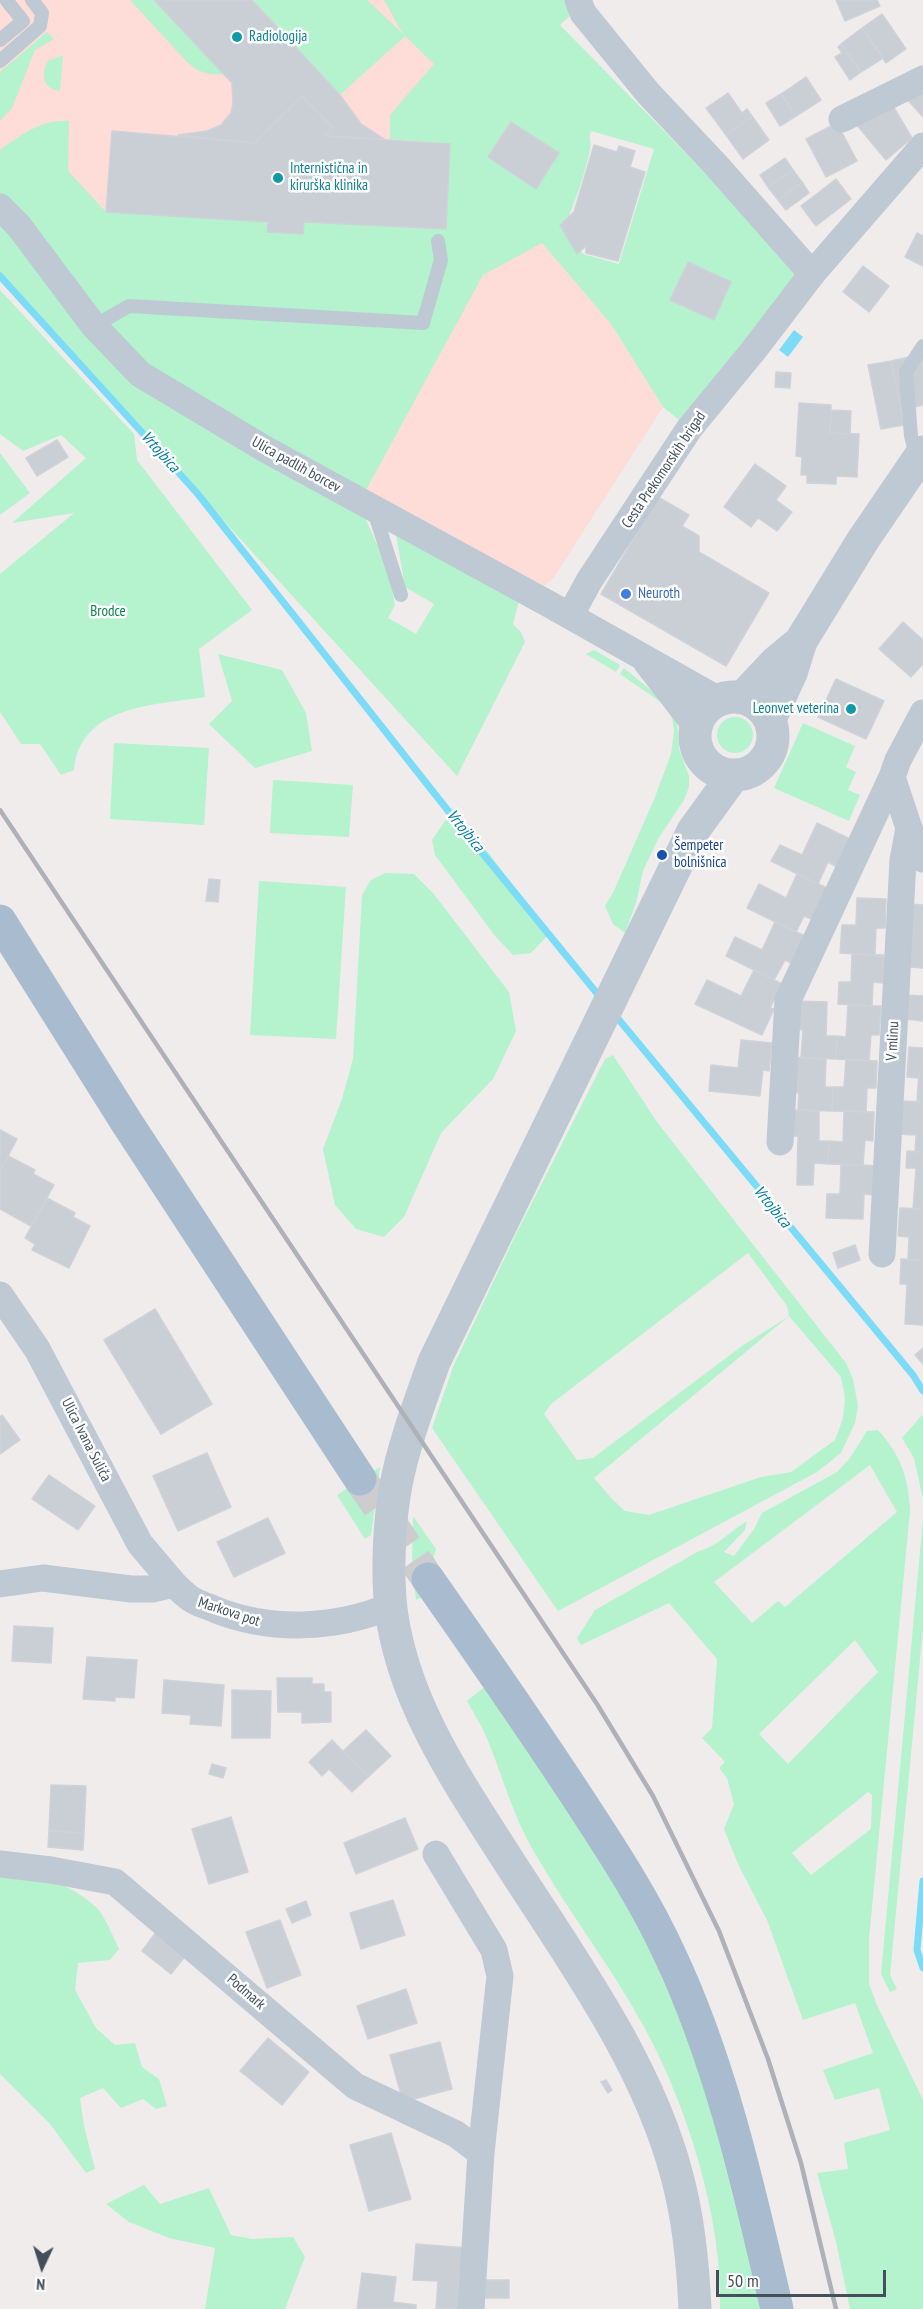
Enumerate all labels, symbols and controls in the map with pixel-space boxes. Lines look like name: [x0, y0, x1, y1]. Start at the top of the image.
place label: Radiologija: [249, 28, 307, 46]
marker: Radiologija: [230, 30, 244, 44]
place label: Internistična in kirurška klinika: [290, 160, 368, 195]
marker: Internistična in kirurška klinika: [271, 171, 285, 185]
street label: Cesta Prekomorskih brigad: [618, 408, 710, 532]
water label: Vrtojbica: [137, 427, 183, 477]
street label: Ulica padlih borcev: [249, 433, 343, 497]
place label: Neuroth: [638, 585, 680, 603]
marker: Neuroth: [619, 587, 633, 601]
park label: Brodce: [90, 603, 126, 621]
place label: Leonvet veterina: [753, 700, 839, 718]
marker: Leonvet veterina: [844, 702, 858, 716]
water label: Vrtojbica: [442, 806, 488, 856]
place label: Šempeter bolnišnica: [674, 837, 727, 872]
marker: Šempeter bolnišnica: [655, 848, 669, 862]
street label: V mlinu: [883, 1021, 903, 1061]
water label: Vrtojbica: [749, 1182, 795, 1232]
street label: Ulica Ivana Suliča: [57, 1395, 115, 1485]
street label: Markova pot: [196, 1594, 262, 1630]
street label: Podmark: [223, 1970, 269, 2014]
north arrow: [12, 2237, 72, 2297]
scale bar: [719, 2258, 888, 2296]
text: 50 m: [727, 2269, 759, 2292]
text: N: [36, 2275, 46, 2295]

